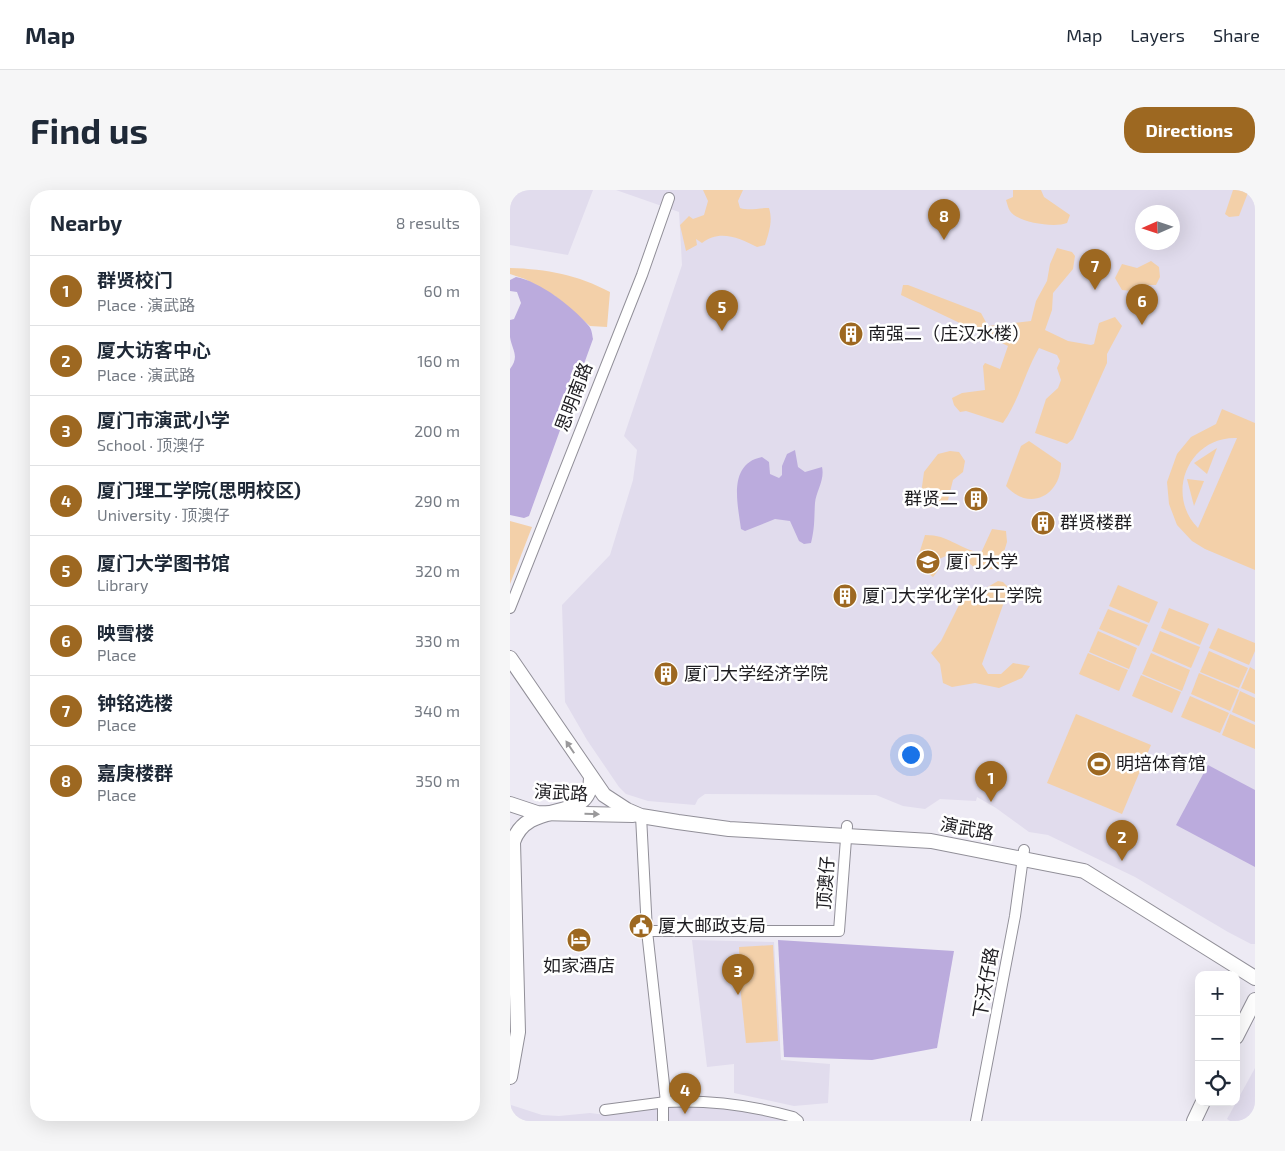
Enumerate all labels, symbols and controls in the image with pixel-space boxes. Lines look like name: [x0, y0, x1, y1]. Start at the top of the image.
text: Map: [25, 20, 75, 49]
text: Map: [1066, 24, 1102, 46]
text: Layers: [1130, 24, 1185, 46]
text: Share: [1213, 24, 1260, 46]
button: Directions: [1124, 107, 1255, 153]
text: Find us: [30, 109, 148, 151]
pin: 8: [928, 199, 960, 240]
north arrow: [1135, 205, 1180, 250]
text: Nearby: [50, 210, 122, 235]
text: 8 results: [396, 213, 460, 232]
pin: 7: [1079, 249, 1111, 290]
text: 群贤校门: [97, 268, 173, 291]
text: 1: [63, 281, 69, 300]
text: 60 m: [424, 281, 460, 300]
pin: 6: [1126, 284, 1158, 325]
pin: 5: [706, 290, 738, 331]
text: Place · 演武路: [97, 295, 195, 314]
building icon: 南强二（庄汉水楼）: [838, 321, 864, 347]
place label: 南强二（庄汉水楼）: [868, 322, 1030, 344]
text: 厦大访客中心: [97, 338, 211, 361]
text: 2: [61, 351, 71, 370]
text: 160 m: [417, 351, 460, 370]
street label: 思明南路: [550, 359, 596, 434]
text: Place · 演武路: [97, 365, 195, 384]
text: 厦门市演武小学: [97, 408, 230, 431]
text: 3: [61, 421, 71, 440]
text: 200 m: [414, 421, 460, 440]
text: School · 顶澳仔: [97, 435, 205, 454]
text: 厦门理工学院(思明校区): [97, 478, 301, 501]
building icon: 群贤二: [963, 486, 989, 512]
place label: 群贤二: [904, 487, 958, 509]
text: 4: [61, 491, 71, 510]
text: 290 m: [415, 491, 460, 510]
text: University · 顶澳仔: [97, 505, 230, 524]
building icon: 群贤楼群: [1030, 510, 1056, 536]
place label: 群贤楼群: [1060, 511, 1132, 533]
school or university icon: 厦门大学: [915, 549, 941, 575]
place label: 厦门大学: [946, 550, 1018, 572]
text: 厦门大学图书馆: [97, 551, 230, 574]
text: 5: [62, 561, 70, 580]
text: 320 m: [415, 561, 460, 580]
text: Library: [97, 575, 148, 594]
building icon: 厦门大学化学化工学院: [832, 583, 858, 609]
place label: 厦门大学化学化工学院: [862, 584, 1042, 606]
text: 映雪楼: [97, 621, 154, 644]
text: 6: [61, 631, 71, 650]
text: 330 m: [415, 631, 460, 650]
text: Place: [97, 645, 136, 664]
building icon: 厦门大学经济学院: [653, 661, 679, 687]
place label: 厦门大学经济学院: [684, 662, 828, 684]
text: 钟铭选楼: [97, 691, 173, 714]
text: 7: [62, 701, 70, 720]
text: 340 m: [414, 701, 460, 720]
text: Place: [97, 715, 136, 734]
one-way arrow: [565, 741, 575, 754]
your location: [898, 742, 924, 768]
sports icon: 明培体育馆: [1086, 751, 1112, 777]
place label: 明培体育馆: [1116, 752, 1206, 774]
text: 嘉庚楼群: [97, 761, 173, 784]
pin: 1: [975, 761, 1007, 802]
text: 8: [61, 771, 71, 790]
text: 350 m: [415, 771, 460, 790]
street label: 演武路: [534, 780, 589, 804]
text: Place: [97, 785, 136, 804]
one-way arrow: [584, 810, 600, 818]
street label: 演武路: [939, 812, 996, 844]
pin: 2: [1106, 820, 1138, 861]
street label: 顶澳仔: [812, 855, 838, 911]
public building icon: 厦大邮政支局: [628, 913, 654, 939]
place label: 厦大邮政支局: [658, 914, 766, 936]
hotel icon: 如家酒店: [566, 927, 592, 953]
street label: 下沃仔路: [968, 945, 1002, 1020]
place label: 如家酒店: [543, 954, 615, 976]
pin: 3: [722, 954, 754, 995]
map controls: [1195, 971, 1240, 1106]
button: +: [1195, 971, 1240, 1016]
button: −: [1195, 1016, 1240, 1061]
button: locate: [1195, 1061, 1240, 1106]
pin: 4: [669, 1073, 701, 1114]

